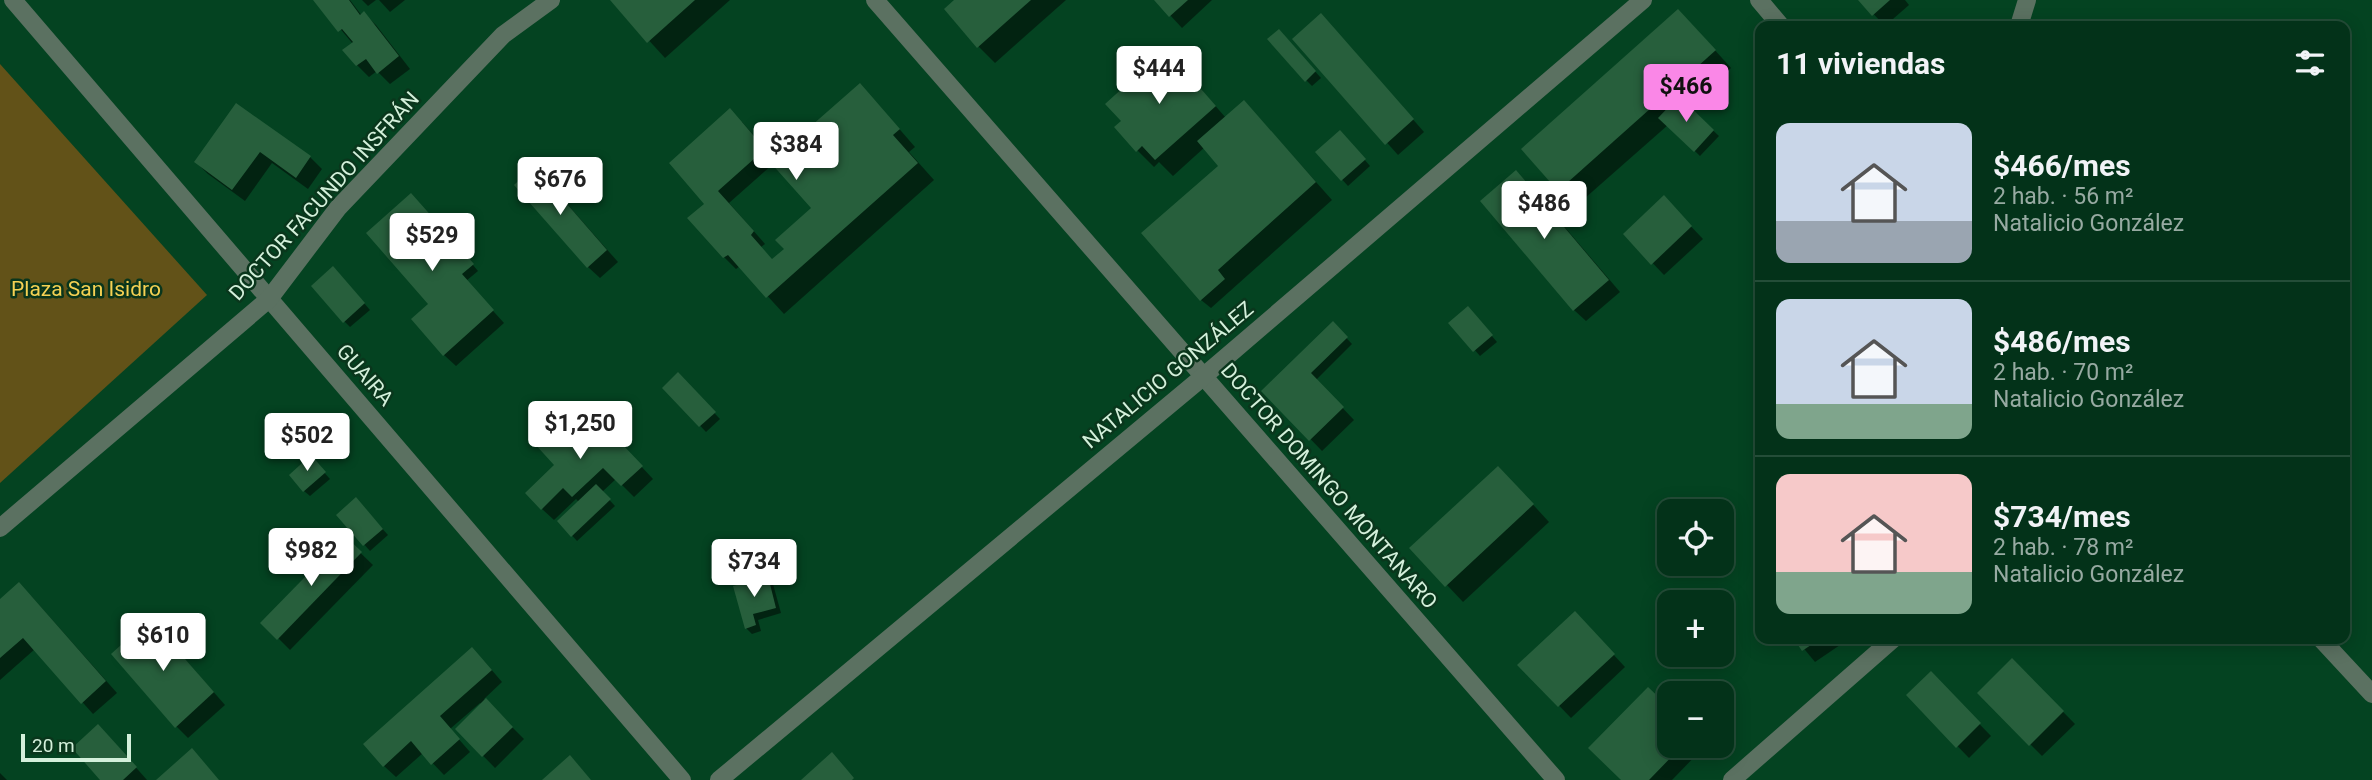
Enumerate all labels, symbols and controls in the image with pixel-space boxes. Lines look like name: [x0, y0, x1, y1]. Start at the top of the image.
icon: filters: [2291, 44, 2329, 82]
pin: $444: [1118, 46, 1200, 106]
text: 11 viviendas: [1776, 46, 1946, 81]
text: $444: [1133, 55, 1185, 82]
pin: $466: [1645, 64, 1727, 124]
text: $466: [1660, 73, 1712, 100]
street label: DOCTOR FACUNDO INSFRÁN: [224, 87, 424, 305]
pin: $384: [755, 122, 837, 182]
text: $384: [770, 131, 822, 158]
text: $466/mes: [1993, 148, 2131, 183]
icon: home: [1832, 151, 1916, 235]
pin: $676: [519, 158, 601, 217]
text: $676: [534, 166, 586, 193]
pin: $486: [1503, 182, 1585, 241]
text: 2 hab. · 56 m²: [1993, 183, 2133, 210]
text: $486: [1518, 190, 1570, 217]
text: Natalicio González: [1993, 210, 2184, 237]
pin: $529: [391, 214, 473, 273]
text: $529: [406, 222, 458, 249]
park label: Plaza San Isidro: [11, 277, 161, 301]
street label: NATALICIO GONZÁLEZ: [1078, 297, 1258, 453]
text: $486/mes: [1993, 324, 2131, 359]
icon: home: [1832, 327, 1916, 411]
street label: GUAIRA: [332, 339, 398, 411]
street label: DOCTOR DOMINGO MONTANARO: [1216, 359, 1442, 613]
text: 2 hab. · 70 m²: [1993, 359, 2133, 386]
text: Natalicio González: [1993, 386, 2184, 413]
pin: $1,250: [523, 402, 637, 461]
text: $1,250: [544, 410, 616, 437]
pin: $502: [266, 414, 348, 473]
text: $502: [281, 422, 333, 449]
map controls: [1657, 499, 1734, 758]
button: locate: [1657, 499, 1734, 576]
text: $734/mes: [1993, 499, 2131, 534]
icon: home: [1832, 502, 1916, 586]
pin: $982: [270, 528, 352, 588]
text: 2 hab. · 78 m²: [1993, 534, 2133, 561]
text: $982: [285, 537, 337, 564]
pin: $734: [713, 540, 795, 599]
text: $734: [728, 548, 780, 575]
text: Natalicio González: [1993, 561, 2184, 588]
button: +: [1657, 590, 1734, 667]
pin: $610: [122, 614, 204, 673]
text: $610: [137, 622, 189, 649]
button: −: [1657, 681, 1734, 758]
scale bar: [21, 731, 131, 763]
text: 20 m: [32, 734, 75, 757]

